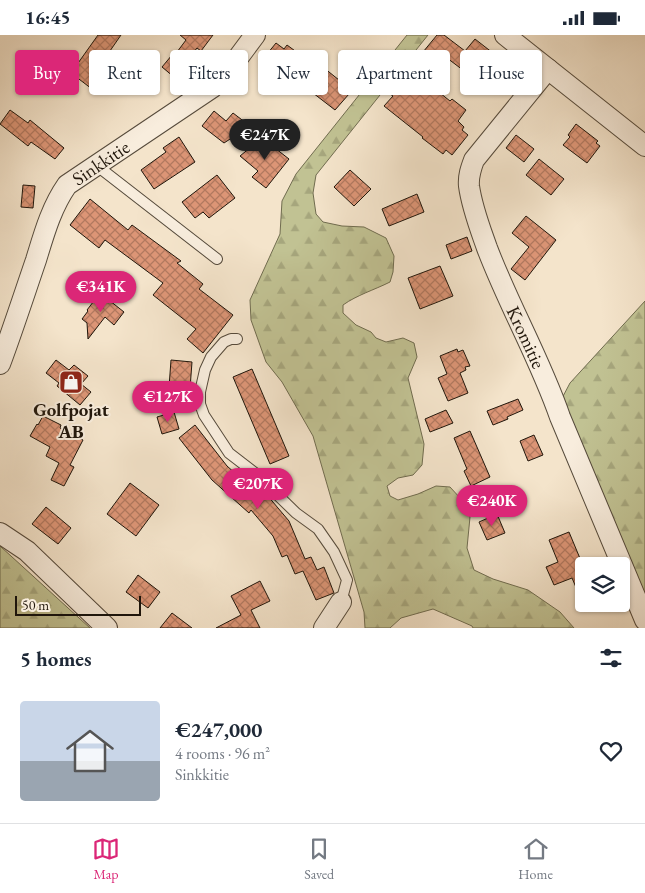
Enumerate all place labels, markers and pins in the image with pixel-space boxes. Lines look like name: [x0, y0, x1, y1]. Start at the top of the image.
pin: €247K: [230, 119, 300, 161]
pin: €341K: [66, 271, 136, 313]
shop icon: Golfpojat AB: [58, 369, 84, 395]
pin: €127K: [133, 381, 203, 423]
place label: Golfpojat AB: [33, 397, 109, 444]
pin: €207K: [223, 467, 293, 510]
pin: €240K: [457, 485, 527, 527]

